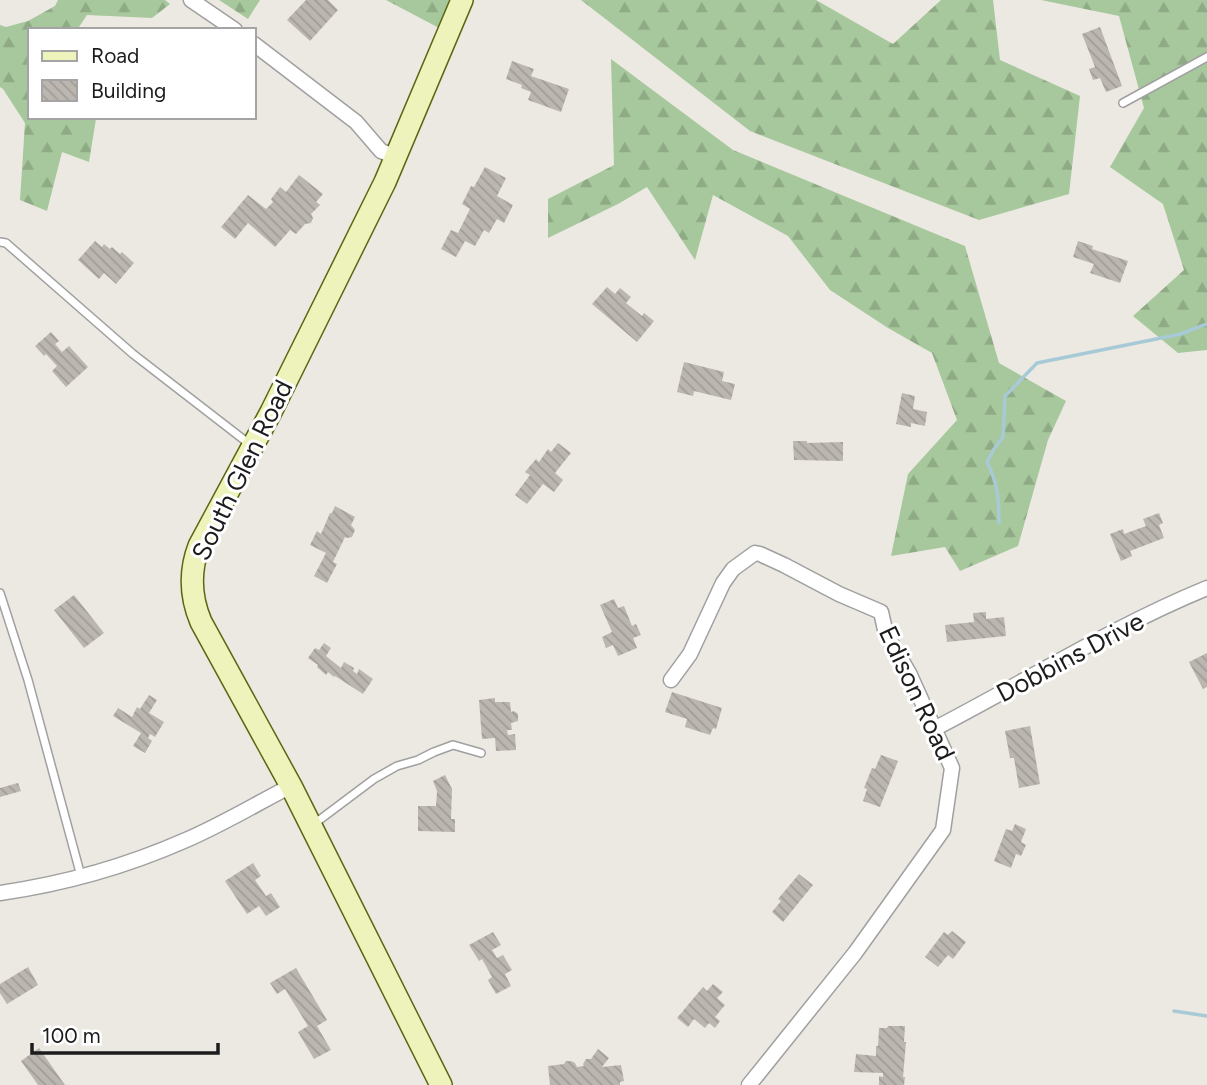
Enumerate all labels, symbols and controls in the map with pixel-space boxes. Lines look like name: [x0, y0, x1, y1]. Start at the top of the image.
legend: [28, 28, 256, 119]
text: Road: [91, 43, 139, 68]
text: Building: [91, 78, 166, 103]
street label: South Glen Road: [184, 375, 300, 565]
street label: Dobbins Drive: [991, 605, 1149, 709]
street label: Edison Road: [872, 621, 962, 765]
scale bar: [32, 1012, 217, 1056]
text: 100 m: [42, 1023, 101, 1048]

